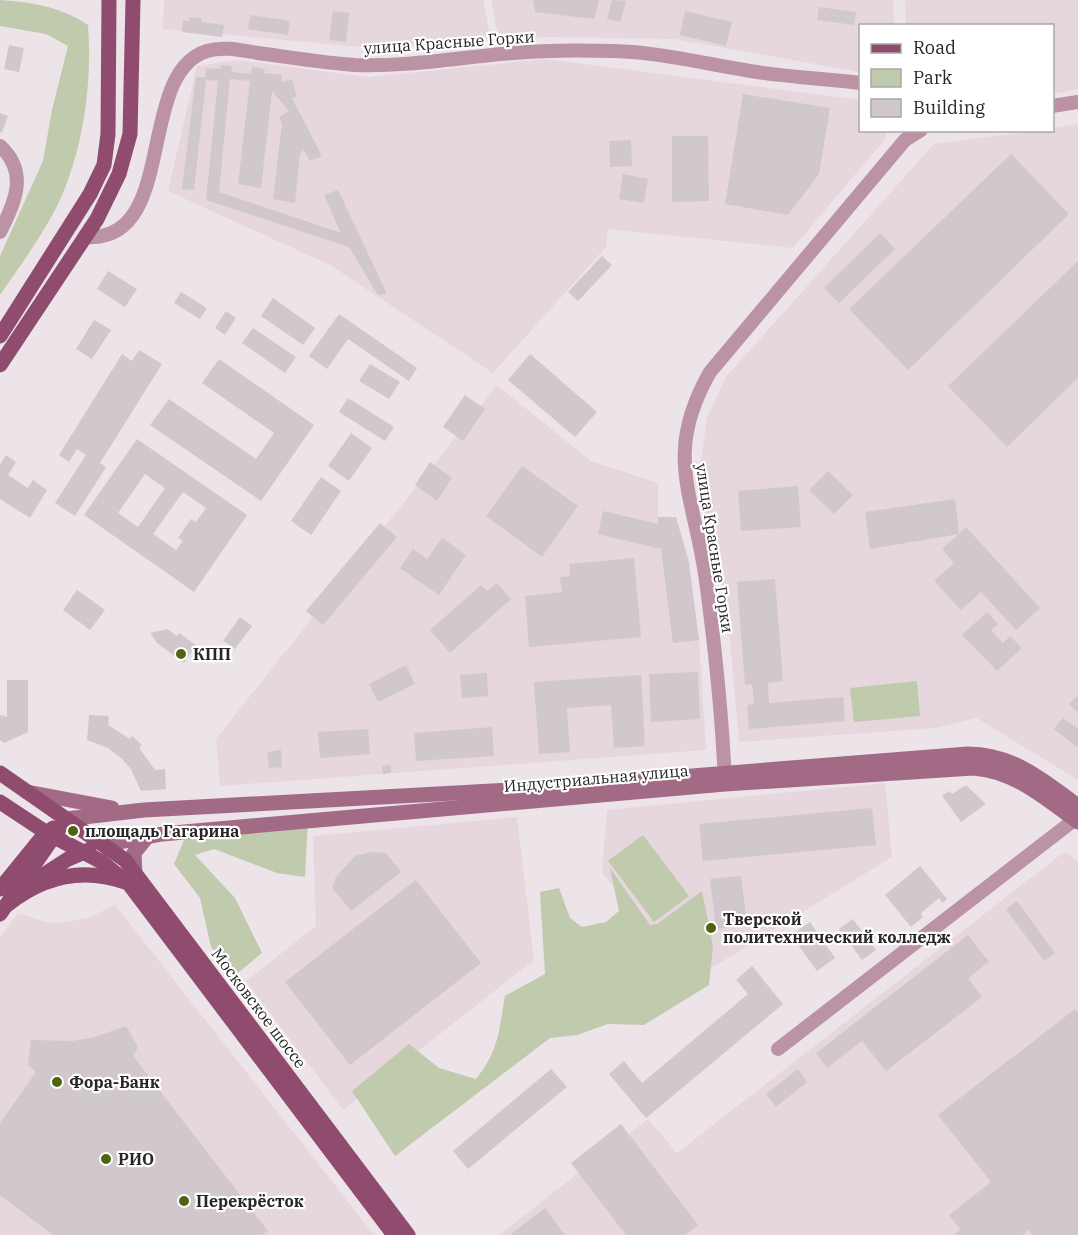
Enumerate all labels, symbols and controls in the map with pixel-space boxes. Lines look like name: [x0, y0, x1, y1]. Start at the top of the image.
legend: [859, 24, 1054, 132]
street label: улица Красные Горки: [363, 26, 535, 58]
text: Road: [913, 36, 956, 59]
text: Park: [913, 66, 953, 89]
text: Building: [913, 96, 985, 119]
street label: улица Красные Горки: [692, 462, 738, 634]
place label: КПП: [193, 644, 231, 664]
marker: КПП: [174, 647, 188, 661]
street label: Индустриальная улица: [503, 760, 689, 796]
place label: площадь Гагарина: [85, 821, 240, 841]
marker: площадь Гагарина: [66, 824, 80, 838]
place label: Тверской политехнический колледж: [723, 909, 951, 947]
marker: Тверской политехнический колледж: [704, 921, 718, 935]
street label: Московское шоссе: [207, 944, 311, 1072]
place label: Фора-Банк: [69, 1072, 160, 1092]
marker: Фора-Банк: [50, 1075, 64, 1089]
place label: РИО: [118, 1149, 154, 1169]
marker: РИО: [99, 1152, 113, 1166]
place label: Перекрёсток: [196, 1191, 304, 1211]
marker: Перекрёсток: [177, 1194, 191, 1208]

